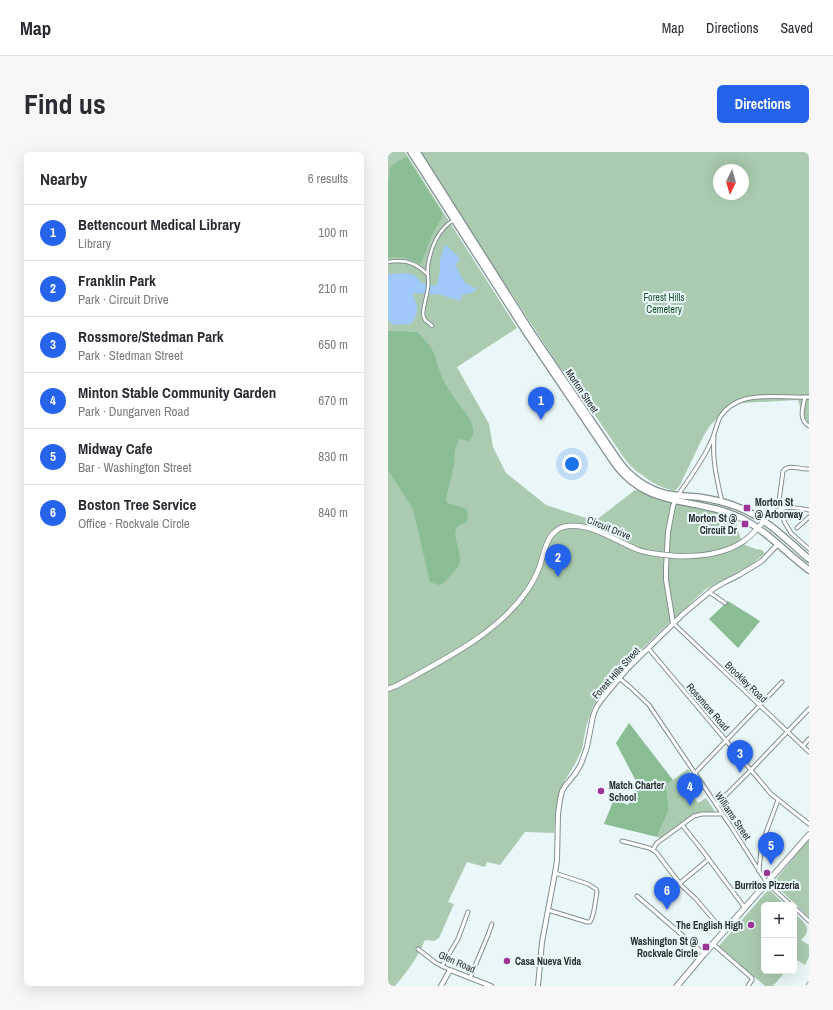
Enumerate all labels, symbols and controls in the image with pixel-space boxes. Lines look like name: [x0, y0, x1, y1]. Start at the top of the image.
text: Map: [20, 15, 51, 41]
text: Map: [662, 19, 684, 37]
text: Directions: [706, 19, 758, 37]
text: Saved: [780, 19, 813, 37]
text: Find us: [24, 85, 106, 123]
button: Directions: [717, 85, 809, 123]
north arrow: [713, 164, 749, 200]
text: Nearby: [40, 167, 87, 190]
text: 6 results: [308, 170, 348, 187]
text: Bettencourt Medical Library: [78, 214, 241, 235]
text: 1: [50, 224, 56, 241]
text: 100 m: [318, 224, 348, 241]
text: Library: [78, 235, 111, 252]
text: Franklin Park: [78, 270, 156, 291]
text: 2: [50, 280, 56, 297]
text: 210 m: [318, 280, 348, 297]
text: Park · Circuit Drive: [78, 291, 169, 308]
park label: Forest Hills Cemetery: [643, 291, 685, 316]
text: Rossmore/Stedman Park: [78, 326, 224, 347]
text: 3: [50, 336, 56, 353]
text: 650 m: [318, 336, 348, 353]
text: Park · Stedman Street: [78, 347, 183, 364]
street label: Morton Street: [563, 367, 602, 416]
text: Minton Stable Community Garden: [78, 382, 276, 403]
pin: 1: [528, 387, 554, 420]
text: 4: [50, 392, 56, 409]
text: 670 m: [318, 392, 348, 409]
text: Park · Dungarven Road: [78, 403, 189, 420]
text: Midway Cafe: [78, 438, 153, 459]
text: 5: [50, 448, 56, 465]
text: 830 m: [318, 448, 348, 465]
your location: [562, 454, 582, 474]
text: Bar · Washington Street: [78, 459, 191, 476]
text: Boston Tree Service: [78, 494, 196, 515]
place label: Morton St @ Arborway: [755, 496, 803, 521]
marker: Morton St @ Arborway: [742, 503, 752, 513]
text: 6: [50, 504, 56, 521]
text: 840 m: [318, 504, 348, 521]
place label: Morton St @ Circuit Dr: [688, 512, 738, 537]
street label: Circuit Drive: [585, 513, 633, 543]
text: Office · Rockvale Circle: [78, 515, 190, 532]
marker: Morton St @ Circuit Dr: [740, 519, 750, 529]
pin: 2: [545, 544, 571, 577]
street label: Forest Hills Street: [589, 644, 643, 702]
street label: Brookley Road: [722, 659, 770, 705]
street label: Rossmore Road: [684, 680, 732, 734]
pin: 3: [727, 740, 753, 773]
pin: 4: [677, 773, 703, 806]
place label: Match Charter School: [609, 779, 665, 804]
marker: Match Charter School: [596, 786, 606, 796]
street label: Williams Street: [712, 789, 754, 843]
pin: 5: [758, 832, 784, 865]
marker: Burritos Pizzeria: [762, 868, 772, 878]
pin: 6: [654, 877, 680, 910]
place label: Burritos Pizzeria: [735, 879, 800, 892]
map controls: [761, 902, 797, 974]
button: +: [761, 902, 797, 938]
place label: The English High: [676, 919, 743, 932]
marker: The English High: [746, 920, 756, 930]
place label: Washington St @ Rockvale Circle: [631, 935, 698, 960]
button: −: [761, 938, 797, 974]
marker: Washington St @ Rockvale Circle: [701, 942, 711, 952]
street label: Glen Road: [436, 948, 478, 976]
place label: Casa Nueva Vida: [515, 955, 581, 968]
marker: Casa Nueva Vida: [502, 956, 512, 966]

